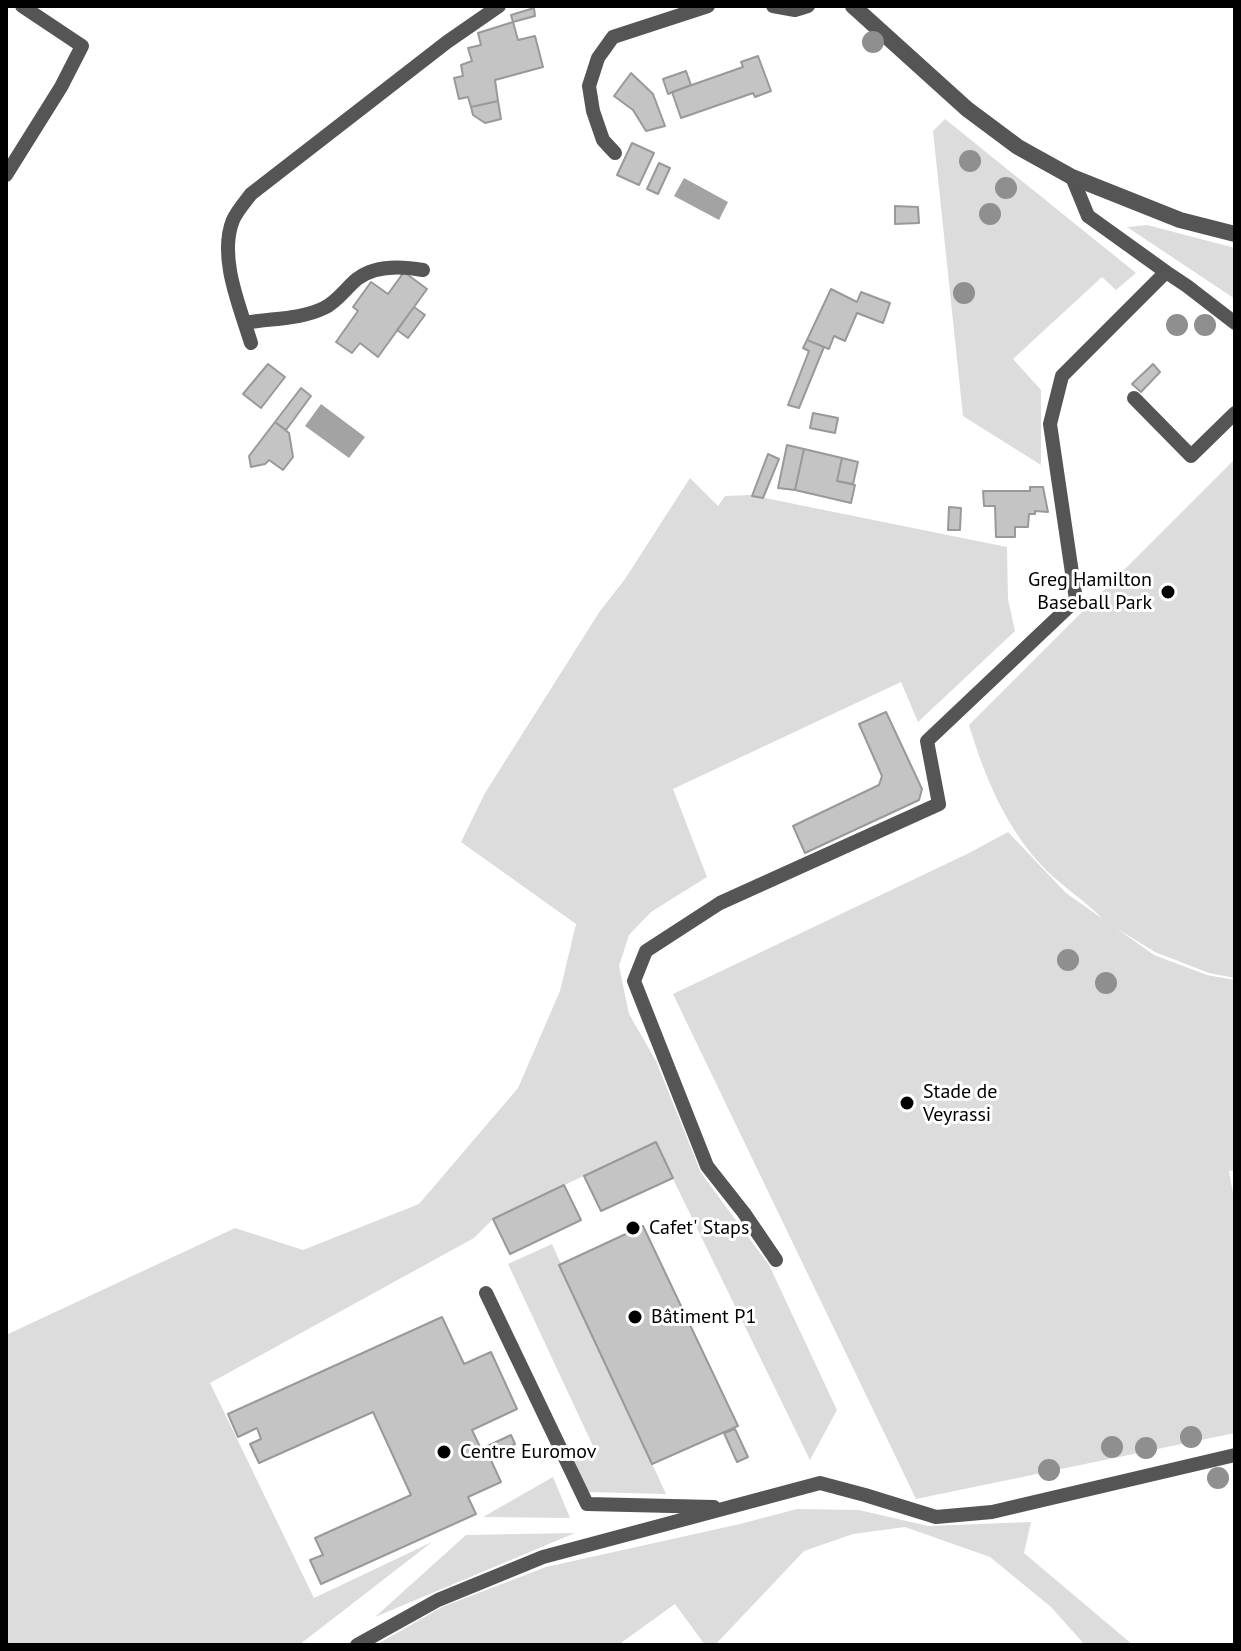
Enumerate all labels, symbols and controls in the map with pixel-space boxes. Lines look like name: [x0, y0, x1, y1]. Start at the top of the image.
place label: Greg Hamilton Baseball Park: [1028, 568, 1152, 615]
marker: Greg Hamilton Baseball Park: [1159, 583, 1177, 601]
place label: Stade de Veyrassi: [923, 1080, 997, 1127]
marker: Stade de Veyrassi: [898, 1094, 916, 1112]
place label: Cafet' Staps: [649, 1216, 749, 1240]
marker: Cafet' Staps: [624, 1219, 642, 1237]
place label: Bâtiment P1: [651, 1305, 756, 1329]
marker: Bâtiment P1: [626, 1308, 644, 1326]
place label: Centre Euromov: [460, 1440, 596, 1464]
marker: Centre Euromov: [435, 1443, 453, 1461]

